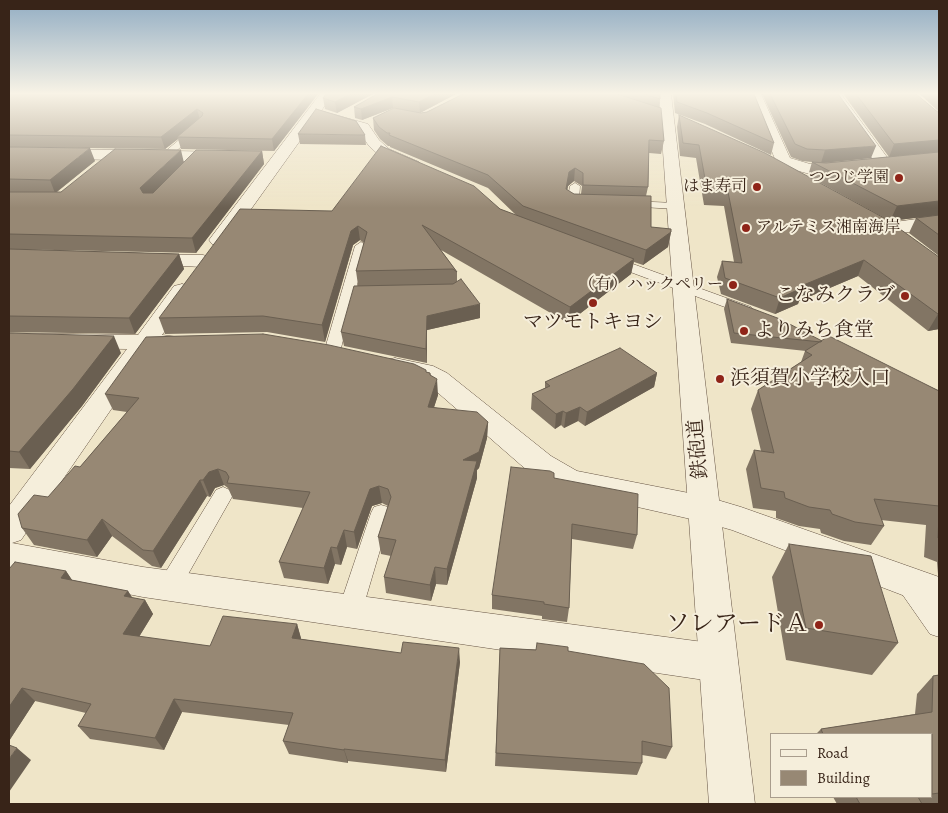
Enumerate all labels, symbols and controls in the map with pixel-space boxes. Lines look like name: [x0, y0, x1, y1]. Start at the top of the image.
place label: つつじ学園: [809, 168, 889, 188]
marker: つつじ学園: [893, 172, 905, 184]
place label: はま寿司: [683, 177, 747, 197]
marker: はま寿司: [751, 181, 763, 193]
place label: アルテミス湘南海岸: [756, 218, 900, 238]
marker: アルテミス湘南海岸: [740, 222, 752, 234]
place label: （有）ハックペリー: [579, 275, 723, 295]
marker: （有）ハックペリー: [727, 279, 739, 291]
place label: こなみクラブ: [775, 284, 895, 308]
marker: こなみクラブ: [899, 290, 911, 302]
marker: マツモトキヨシ: [587, 297, 599, 309]
place label: マツモトキヨシ: [523, 311, 663, 335]
place label: よりみち食堂: [754, 319, 874, 343]
marker: よりみち食堂: [738, 325, 750, 337]
place label: 浜須賀小学校入口: [730, 367, 890, 391]
marker: 浜須賀小学校入口: [714, 373, 726, 385]
street label: 鉄砲道: [684, 418, 714, 480]
place label: ソレアードＡ: [666, 611, 809, 639]
marker: ソレアードＡ: [813, 619, 825, 631]
legend: [770, 733, 933, 798]
text: Road: [817, 743, 848, 763]
text: Building: [817, 768, 870, 788]

